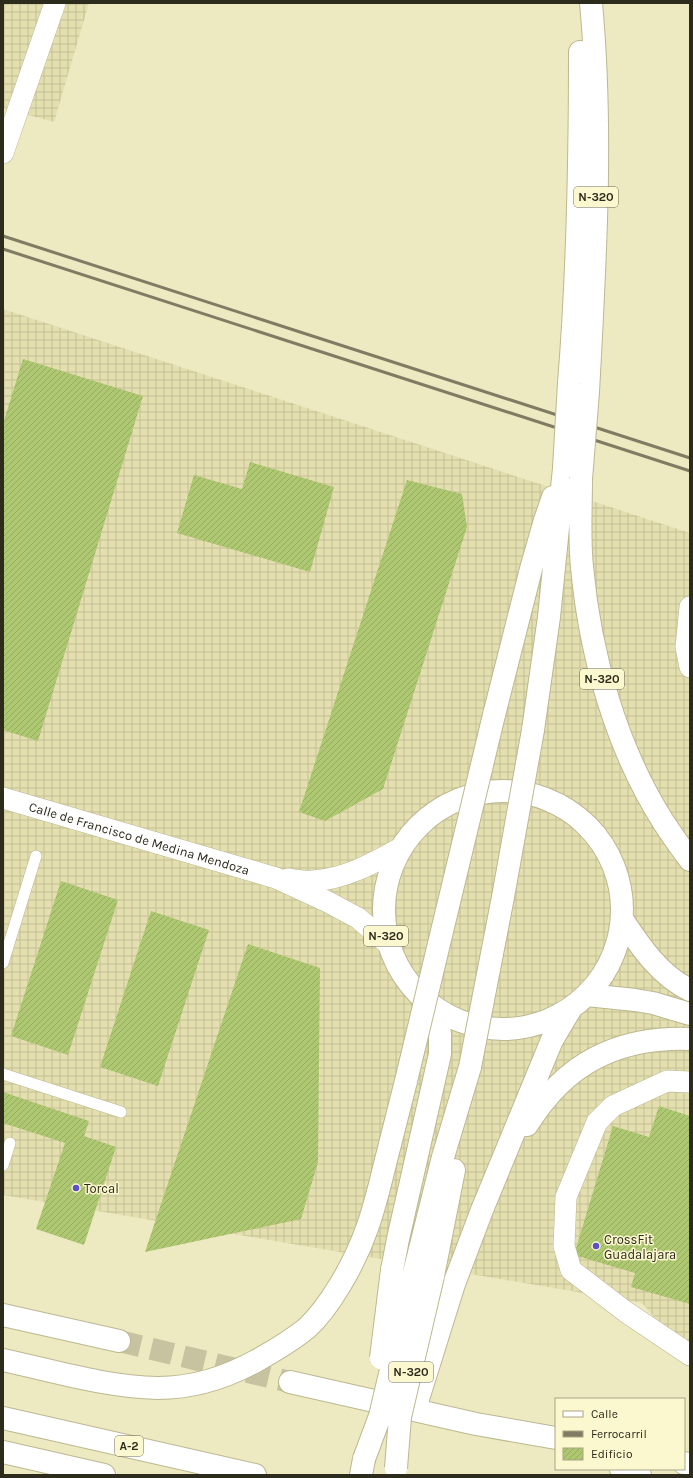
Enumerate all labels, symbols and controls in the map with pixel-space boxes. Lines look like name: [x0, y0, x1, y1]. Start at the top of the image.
road number: N-320: [574, 187, 618, 207]
road number: N-320: [580, 669, 624, 689]
street label: Calle de Francisco de Medina Mendoza: [27, 799, 251, 877]
road number: N-320: [364, 926, 408, 946]
place label: Torcal: [84, 1181, 119, 1196]
marker: Torcal: [71, 1183, 81, 1193]
place label: CrossFit Guadalajara: [604, 1232, 676, 1262]
marker: CrossFit Guadalajara: [591, 1241, 601, 1251]
road number: N-320: [389, 1362, 433, 1382]
legend: [555, 1398, 685, 1470]
text: Calle: [591, 1407, 618, 1421]
text: Ferrocarril: [591, 1427, 647, 1441]
road number: A-2: [115, 1436, 143, 1456]
text: Edificio: [591, 1447, 632, 1461]

